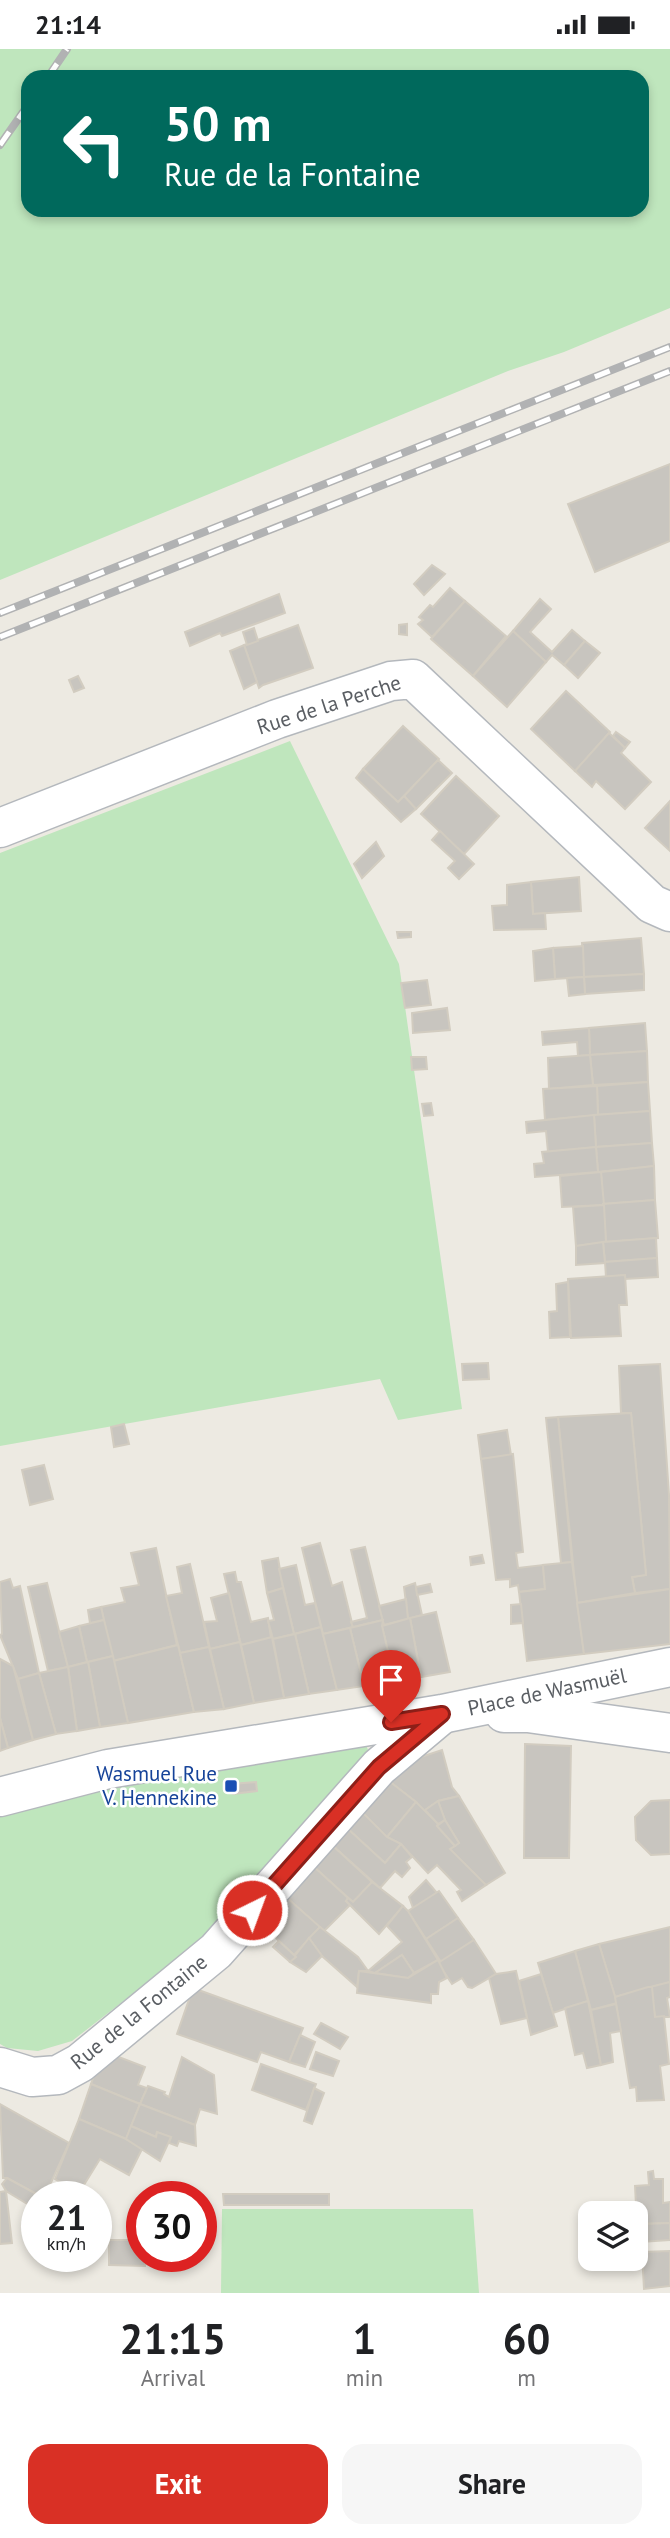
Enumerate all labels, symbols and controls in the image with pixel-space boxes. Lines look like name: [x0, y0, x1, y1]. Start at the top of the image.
text: 21:14: [35, 8, 101, 41]
text: 50 m: [164, 91, 271, 155]
icon: left: [49, 98, 140, 189]
text: Rue de la Fontaine: [164, 153, 421, 195]
street label: Rue de la Perche: [253, 669, 404, 741]
pin: [361, 1650, 421, 1722]
icon: arrive: [372, 1661, 410, 1699]
street label: Place de Wasmuël: [465, 1661, 629, 1722]
place label: Wasmuel Rue V. Hennekine: [96, 1760, 217, 1811]
marker: Wasmuel Rue V. Hennekine: [223, 1778, 239, 1794]
position arrow: [215, 1873, 289, 1947]
street label: Rue de la Fontaine: [65, 1948, 213, 2075]
speed limit sign: 30: [126, 2181, 217, 2272]
text: 21: [47, 2194, 86, 2240]
map controls: [578, 2201, 648, 2271]
button: layers: [578, 2201, 648, 2271]
text: km/h: [47, 2232, 86, 2255]
text: 21:15: [120, 2311, 226, 2366]
text: 1: [353, 2311, 376, 2366]
text: 60: [503, 2311, 550, 2366]
text: Arrival: [141, 2363, 205, 2392]
text: min: [346, 2363, 383, 2392]
text: m: [517, 2363, 536, 2392]
button: Exit: [28, 2444, 328, 2524]
button: Share: [342, 2444, 642, 2524]

